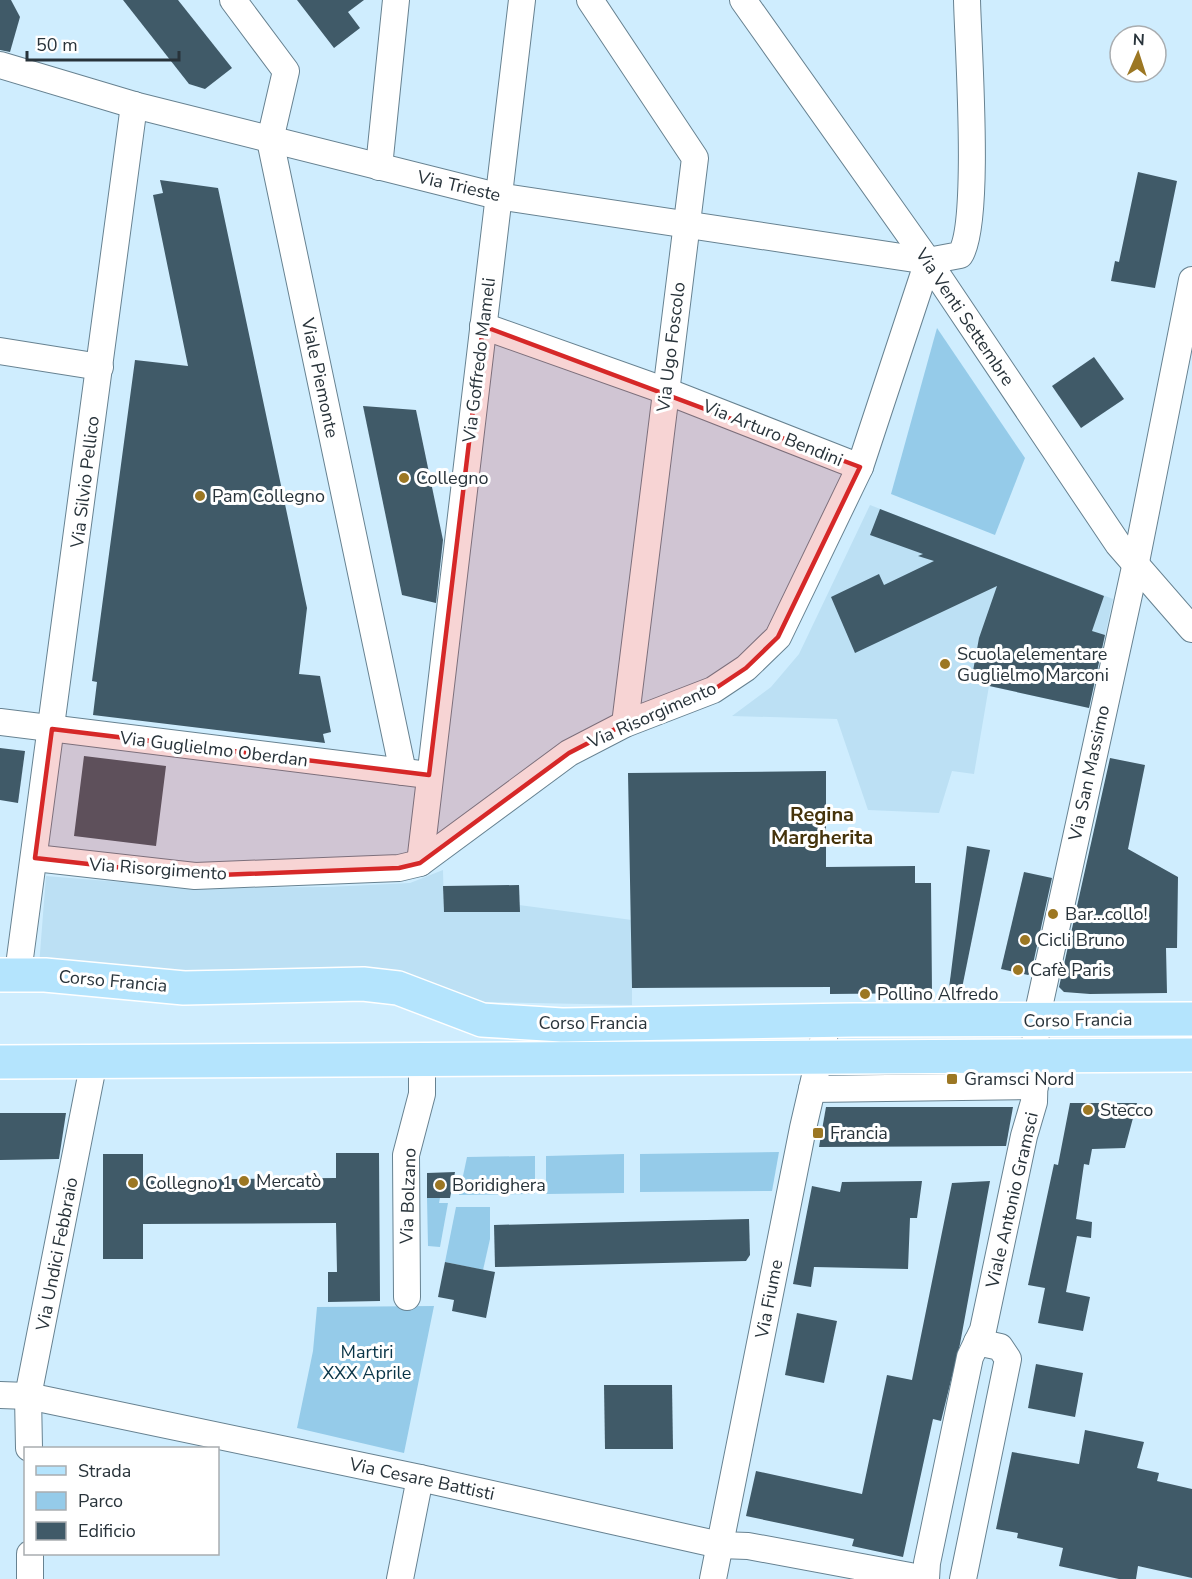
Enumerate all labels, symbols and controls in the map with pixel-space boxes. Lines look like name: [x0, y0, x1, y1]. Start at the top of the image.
scale bar: [27, 24, 178, 62]
north arrow: [1108, 24, 1168, 84]
text: N: [1132, 29, 1145, 51]
text: 50 m: [36, 33, 78, 57]
street label: Via Trieste: [414, 165, 503, 207]
street label: Via Venti Settembre: [909, 243, 1020, 391]
street label: Via Goffredo Mameli: [457, 276, 501, 445]
street label: Via Ugo Foscolo: [651, 281, 691, 414]
street label: Viale Piemonte: [295, 315, 344, 440]
street label: Via Arturo Bendini: [698, 394, 847, 472]
street label: Via Silvio Pellico: [65, 415, 105, 550]
place label: Collegno: [416, 466, 488, 490]
marker: Collegno: [397, 471, 411, 485]
place label: Pam Collegno: [212, 484, 325, 508]
marker: Pam Collegno: [193, 489, 207, 503]
place label: Scuola elementare Guglielmo Marconi: [957, 642, 1109, 687]
marker: Scuola elementare Guglielmo Marconi: [938, 657, 952, 671]
street label: Via Risorgimento: [583, 676, 720, 754]
street label: Via San Massimo: [1063, 703, 1115, 844]
street label: Via Guglielmo Oberdan: [118, 725, 309, 772]
district label: Regina Margherita: [771, 801, 873, 851]
street label: Via Risorgimento: [87, 852, 228, 886]
place label: Bar...collo!: [1065, 902, 1148, 926]
marker: Bar...collo!: [1046, 907, 1060, 921]
place label: Cicli Bruno: [1037, 928, 1125, 952]
marker: Cicli Bruno: [1018, 933, 1032, 947]
place label: Cafè Paris: [1030, 958, 1111, 982]
marker: Cafè Paris: [1011, 963, 1025, 977]
street label: Corso Francia: [58, 964, 168, 998]
place label: Pollino Alfredo: [877, 982, 998, 1006]
marker: Pollino Alfredo: [858, 987, 872, 1001]
street label: Corso Francia: [1023, 1007, 1133, 1033]
street label: Corso Francia: [539, 1011, 648, 1035]
place label: Gramsci Nord: [964, 1067, 1074, 1091]
marker: Gramsci Nord: [945, 1072, 959, 1086]
place label: Stecco: [1100, 1098, 1153, 1122]
marker: Stecco: [1081, 1103, 1095, 1117]
street label: Viale Antonio Gramsci: [980, 1110, 1044, 1291]
place label: Francia: [830, 1121, 888, 1145]
marker: Francia: [811, 1126, 825, 1140]
street label: Via Bolzano: [394, 1147, 422, 1246]
place label: Mercatò: [256, 1169, 321, 1193]
place label: Collegno 1: [145, 1171, 233, 1195]
place label: Boridighera: [452, 1173, 546, 1197]
marker: Mercatò: [237, 1174, 251, 1188]
street label: Via Undici Febbraio: [30, 1175, 84, 1334]
marker: Collegno 1: [126, 1176, 140, 1190]
marker: Boridighera: [433, 1178, 447, 1192]
street label: Via Fiume: [749, 1258, 788, 1341]
park label: Martiri XXX Aprile: [323, 1340, 411, 1385]
legend: [24, 1447, 219, 1555]
street label: Via Cesare Battisti: [346, 1452, 497, 1506]
text: Strada: [78, 1459, 131, 1483]
text: Parco: [78, 1489, 123, 1513]
text: Edificio: [78, 1519, 136, 1543]

